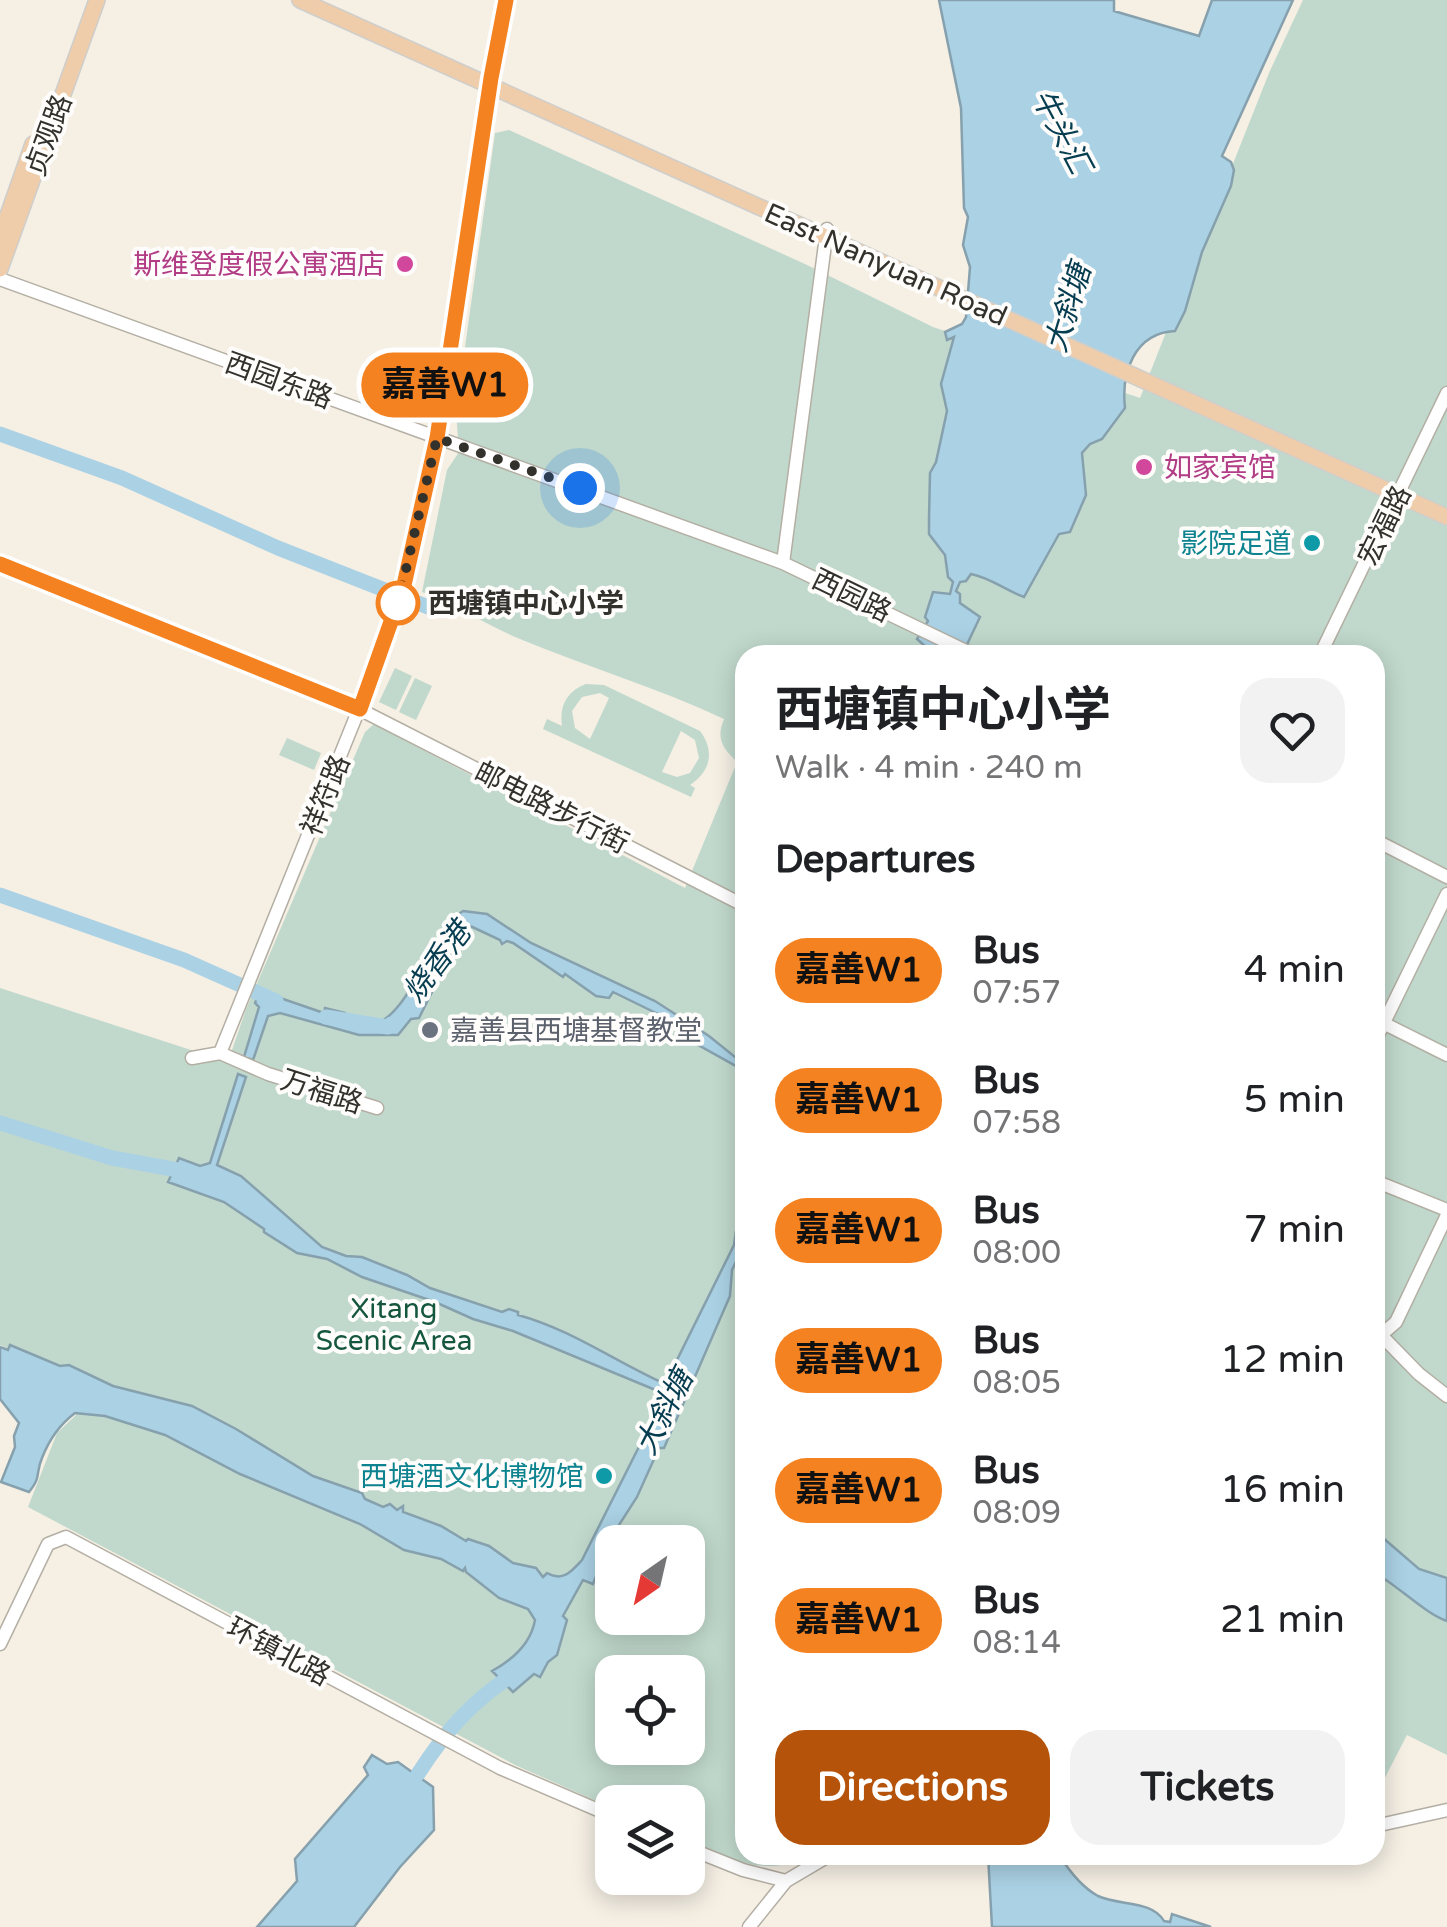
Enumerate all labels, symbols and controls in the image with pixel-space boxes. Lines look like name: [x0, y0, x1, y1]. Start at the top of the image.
water label: 牛头汇: [1023, 83, 1100, 183]
street label: 贞观路: [19, 90, 79, 181]
street label: East Nanyuan Road: [759, 196, 1012, 334]
place label: 斯维登度假公寓酒店: [133, 248, 385, 282]
marker: 斯维登度假公寓酒店: [394, 253, 416, 275]
water label: 大斜塘: [1038, 255, 1101, 357]
street label: 西园东路: [220, 346, 337, 416]
line badge: 嘉善W1: [375, 352, 515, 418]
text: 嘉善W1: [381, 364, 509, 406]
place label: 如家宾馆: [1164, 451, 1276, 485]
marker: 如家宾馆: [1133, 456, 1155, 478]
your location: [555, 463, 605, 513]
street label: 宏福路: [1351, 480, 1419, 571]
place label: 影院足道: [1180, 527, 1292, 561]
marker: 影院足道: [1301, 532, 1323, 554]
street label: 西园路: [806, 562, 897, 630]
marker: 西塘镇中心小学: [377, 582, 419, 624]
place label: 西塘镇中心小学: [428, 587, 624, 621]
button: heart: [1240, 678, 1345, 783]
text: 西塘镇中心小学: [775, 682, 1111, 740]
text: Walk · 4 min · 240 m: [775, 749, 1083, 787]
street label: 祥符路: [294, 750, 357, 841]
street label: 邮电路步行街: [469, 755, 634, 861]
text: Departures: [775, 837, 976, 883]
water label: 烧香港: [396, 912, 482, 1009]
text: Bus: [972, 928, 1040, 974]
text: 4 min: [1244, 947, 1345, 993]
text: 嘉善W1: [795, 949, 922, 991]
text: 07:57: [972, 974, 1061, 1012]
place label: 嘉善县西塘基督教堂: [450, 1014, 702, 1048]
marker: 嘉善县西塘基督教堂: [419, 1019, 441, 1041]
text: Bus: [972, 1058, 1040, 1104]
street label: 万福路: [276, 1063, 367, 1121]
text: 5 min: [1244, 1077, 1345, 1123]
text: 嘉善W1: [795, 1079, 922, 1121]
text: 07:58: [972, 1104, 1061, 1142]
text: Bus: [972, 1188, 1040, 1234]
text: 7 min: [1244, 1207, 1345, 1253]
text: 嘉善W1: [795, 1209, 922, 1251]
text: 08:00: [972, 1234, 1061, 1272]
park label: Xitang Scenic Area: [316, 1292, 472, 1358]
text: Bus: [972, 1318, 1040, 1364]
text: 12 min: [1220, 1337, 1345, 1383]
text: 嘉善W1: [795, 1339, 922, 1381]
water label: 大斜塘: [628, 1359, 704, 1461]
text: 08:05: [972, 1364, 1061, 1402]
text: Bus: [972, 1448, 1040, 1494]
place label: 西塘酒文化博物馆: [360, 1460, 584, 1494]
marker: 西塘酒文化博物馆: [593, 1465, 615, 1487]
text: 16 min: [1220, 1467, 1345, 1513]
text: 嘉善W1: [795, 1469, 922, 1511]
text: 08:09: [972, 1494, 1061, 1532]
north arrow: [595, 1525, 705, 1635]
map controls: [595, 1525, 705, 1895]
text: Bus: [972, 1578, 1040, 1624]
text: 21 min: [1220, 1597, 1345, 1643]
text: 嘉善W1: [795, 1599, 922, 1641]
street label: 环镇北路: [221, 1611, 336, 1693]
text: 08:14: [972, 1624, 1061, 1662]
button: locate: [595, 1655, 705, 1765]
button: Directions: [775, 1730, 1050, 1845]
button: Tickets: [1070, 1730, 1345, 1845]
button: layers: [595, 1785, 705, 1895]

